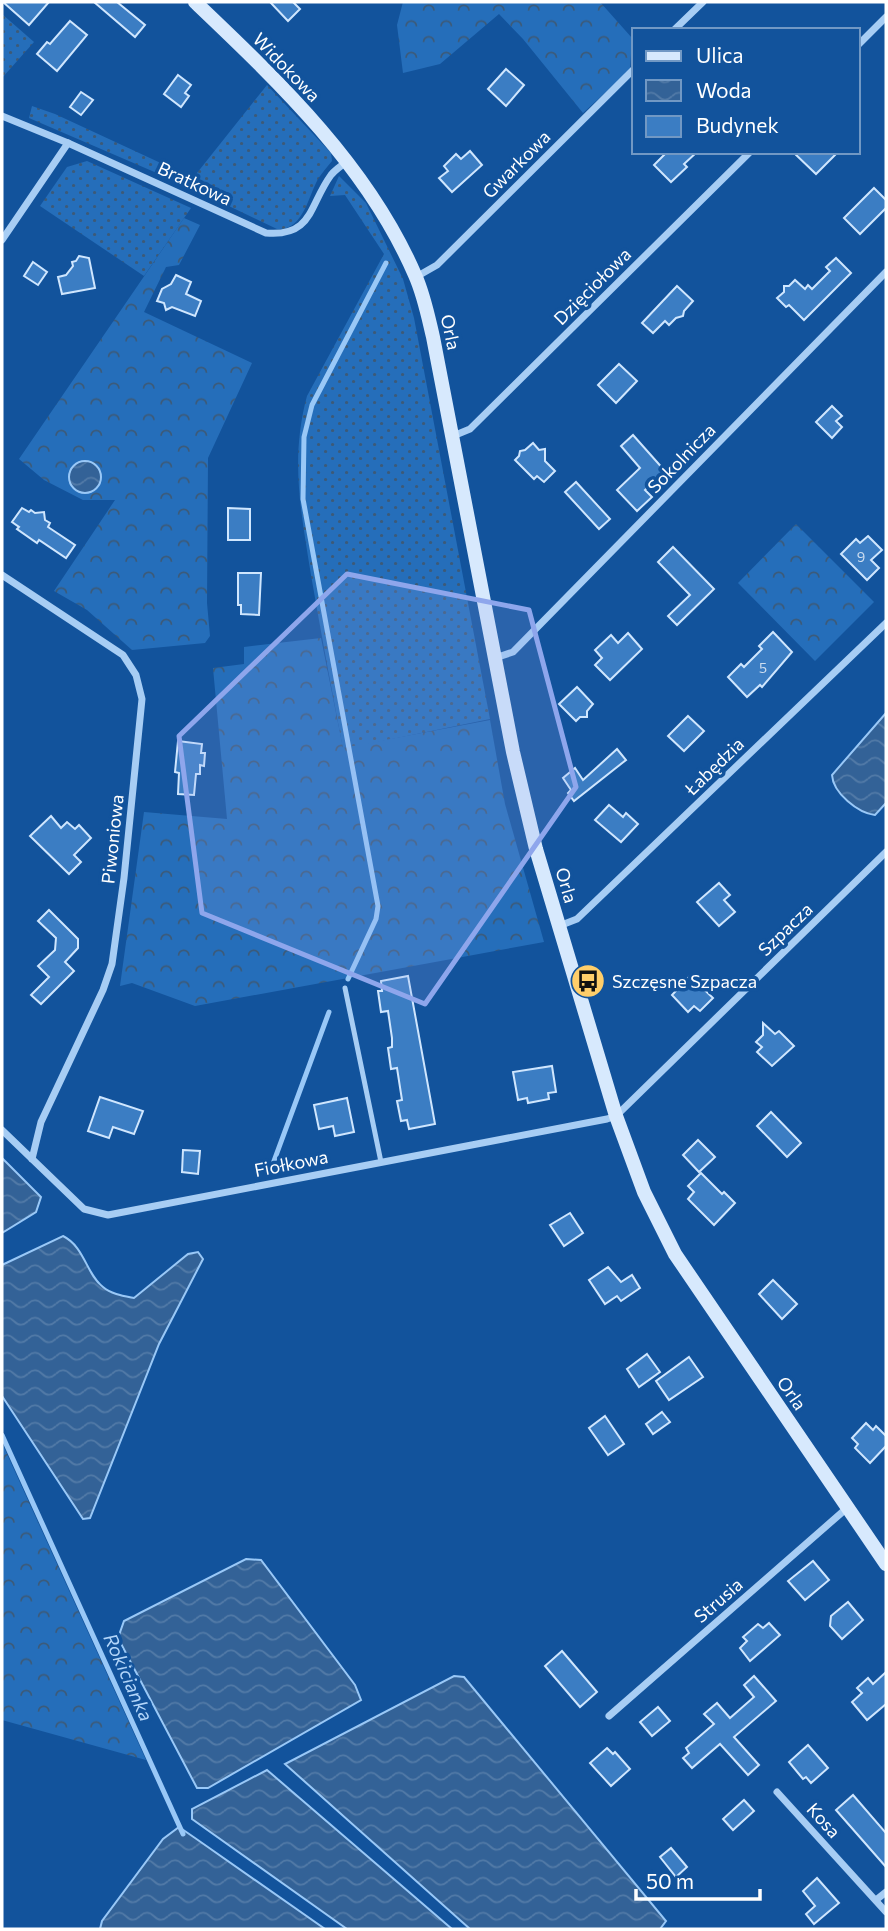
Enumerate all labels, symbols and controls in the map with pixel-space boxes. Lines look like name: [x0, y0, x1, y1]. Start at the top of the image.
street label: Widokowa: [249, 28, 325, 106]
legend: [632, 28, 860, 154]
text: Ulica: [696, 42, 743, 67]
text: Woda: [696, 77, 752, 102]
text: Budynek: [696, 112, 779, 137]
street label: Gwarkowa: [477, 125, 555, 203]
street label: Bratkowa: [155, 156, 235, 210]
street label: Dzięciołowa: [549, 243, 635, 329]
street label: Orla: [437, 312, 465, 352]
street label: Sokolnicza: [642, 419, 720, 497]
house number: 9: [857, 548, 865, 565]
house number: 5: [759, 659, 767, 676]
street label: Łabędzia: [679, 733, 748, 800]
street label: Piwoniowa: [96, 793, 128, 885]
street label: Orla: [551, 865, 583, 905]
street label: Szpacza: [753, 898, 817, 960]
bus stop icon: Szczęsne Szpacza: [569, 962, 607, 1000]
place label: Szczęsne Szpacza: [612, 970, 757, 992]
street label: Fiołkowa: [252, 1145, 330, 1181]
street label: Orla: [773, 1372, 811, 1414]
street label: Strusia: [689, 1573, 747, 1627]
water label: Rokicianka: [99, 1629, 159, 1725]
street label: Kosa: [803, 1798, 845, 1842]
scale bar: [636, 1857, 760, 1901]
text: 50 m: [646, 1868, 694, 1893]

